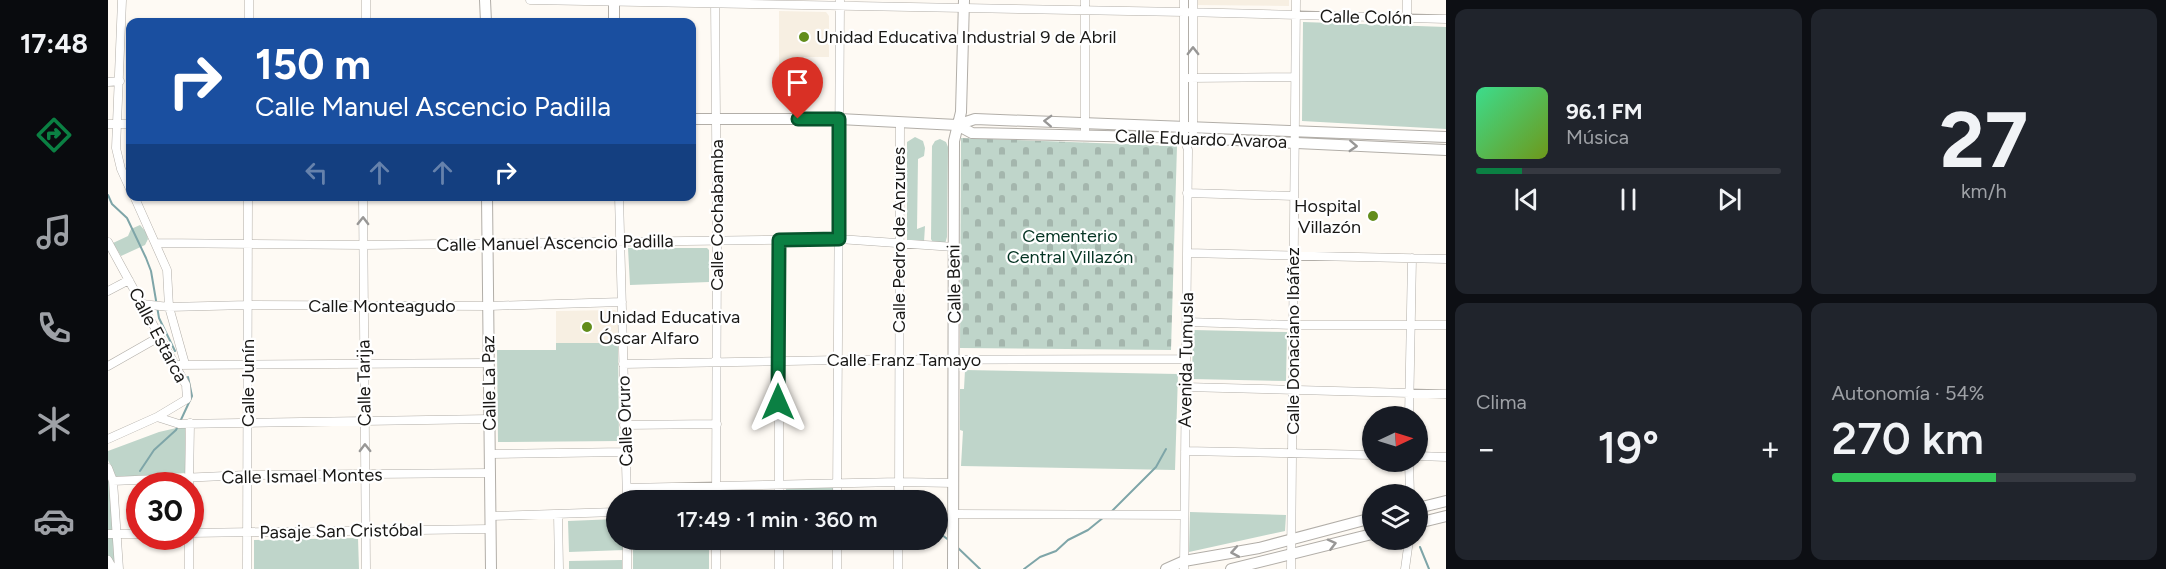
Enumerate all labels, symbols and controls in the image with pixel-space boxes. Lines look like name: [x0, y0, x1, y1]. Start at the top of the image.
street label: Calle Colón: [1320, 5, 1412, 29]
place label: Unidad Educativa Industrial 9 de Abril: [816, 26, 1117, 48]
text: 17:48: [20, 27, 88, 60]
marker: Unidad Educativa Industrial 9 de Abril: [797, 30, 811, 44]
text: 150 m: [255, 39, 371, 90]
icon: right: [156, 42, 234, 120]
one-way arrow: [1187, 46, 1199, 55]
pin: [772, 57, 823, 119]
icon: arrive: [781, 66, 814, 99]
text: Calle Manuel Ascencio Padilla: [255, 90, 611, 123]
text: 27: [1939, 93, 2028, 187]
text: 96.1 FM: [1566, 98, 1643, 125]
icon: directions: [33, 114, 75, 156]
one-way arrow: [1043, 115, 1052, 127]
street label: Calle Eduardo Avaroa: [1115, 125, 1287, 153]
text: Música: [1566, 125, 1629, 149]
street label: Calle Cochabamba: [706, 139, 728, 291]
one-way arrow: [1349, 139, 1358, 152]
street label: Calle Pedro de Anzures: [888, 147, 910, 333]
icon: left: [300, 156, 333, 189]
icon: ahead: [363, 156, 396, 189]
icon: ahead: [426, 156, 459, 189]
icon: right: [489, 156, 522, 189]
text: km/h: [1961, 179, 2007, 203]
icon: previous: [1510, 183, 1543, 216]
icon: pause: [1612, 183, 1645, 216]
icon: next: [1713, 183, 1746, 216]
place label: Hospital Villazón: [1294, 195, 1361, 238]
marker: Hospital Villazón: [1366, 209, 1380, 223]
icon: music: [33, 211, 75, 253]
one-way arrow: [357, 216, 369, 225]
park label: Cementerio Central Villazón: [1007, 225, 1133, 268]
street label: Calle Manuel Ascencio Padilla: [436, 230, 674, 256]
street label: Calle Beni: [942, 244, 966, 324]
street label: Calle Donaciano Ibáñez: [1282, 247, 1304, 435]
street label: Calle Estarca: [124, 284, 192, 386]
street label: Avenida Tumusla: [1174, 292, 1198, 428]
street label: Calle Monteagudo: [308, 295, 456, 317]
place label: Unidad Educativa Óscar Alfaro: [599, 306, 740, 349]
icon: phone: [33, 307, 75, 349]
marker: Unidad Educativa Óscar Alfaro: [580, 320, 594, 334]
street label: Calle La Paz: [477, 335, 501, 431]
street label: Calle Junín: [237, 339, 259, 427]
street label: Calle Tarija: [352, 339, 376, 427]
street label: Calle Franz Tamayo: [827, 349, 981, 371]
position arrow: [746, 370, 810, 434]
street label: Calle Oruro: [612, 375, 638, 467]
text: Autonomía · 54%: [1832, 381, 1985, 405]
text: Clima: [1476, 390, 1527, 414]
icon: climate: [33, 403, 75, 445]
north arrow: [1362, 406, 1428, 472]
map controls: [1362, 406, 1428, 550]
text: 270 km: [1832, 411, 1984, 465]
text: 19°: [1597, 420, 1659, 474]
text: −: [1476, 429, 1497, 468]
text: +: [1760, 429, 1780, 468]
one-way arrow: [359, 443, 371, 452]
street label: Calle Ismael Montes: [221, 464, 383, 488]
speed limit sign: 30: [126, 472, 204, 550]
button: layers: [1362, 484, 1428, 550]
icon: car: [33, 500, 75, 542]
text: 17:49 · 1 min · 360 m: [676, 506, 878, 533]
street label: Pasaje San Cristóbal: [259, 519, 423, 543]
one-way arrow: [1327, 539, 1337, 552]
one-way arrow: [1230, 545, 1240, 558]

